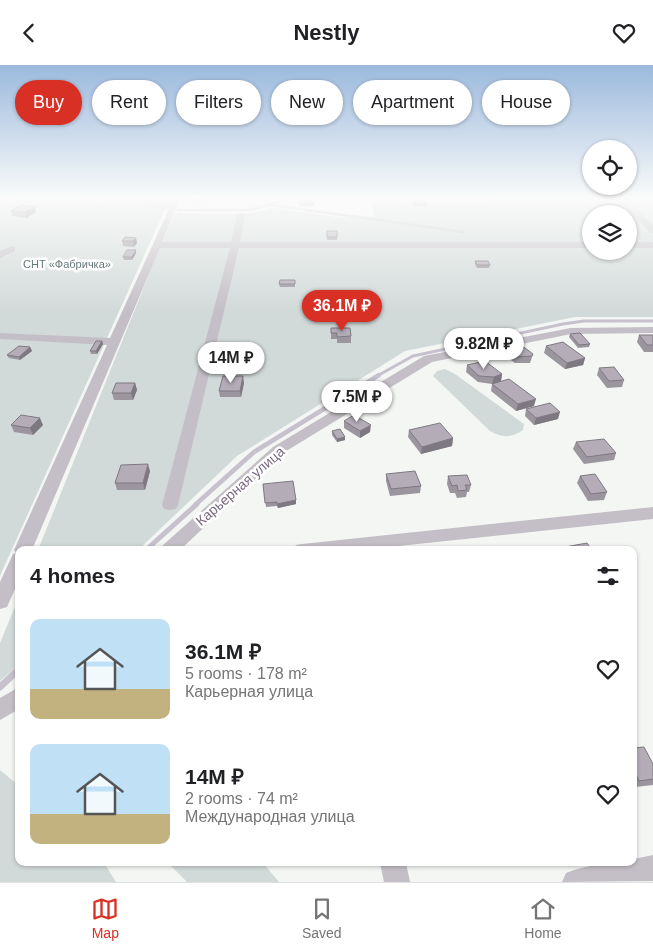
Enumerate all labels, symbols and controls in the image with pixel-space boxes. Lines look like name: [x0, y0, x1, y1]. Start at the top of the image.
icon: back: [15, 19, 43, 47]
icon: heart: [610, 19, 638, 47]
text: Nestly: [293, 20, 360, 45]
chip: Buy: [15, 80, 82, 125]
chip: Rent: [92, 80, 166, 125]
chip: Filters: [176, 80, 261, 125]
chip: New: [271, 80, 343, 125]
chip: Apartment: [353, 80, 472, 125]
chip: House: [482, 80, 570, 125]
map controls: [582, 140, 637, 260]
button: locate: [582, 140, 637, 195]
button: layers: [582, 205, 637, 260]
park label: СНТ «Фабричка»: [23, 258, 111, 270]
pin: 36.1M ₽: [296, 289, 388, 332]
text: 36.1M ₽: [313, 297, 371, 314]
pin: 9.82M ₽: [438, 327, 530, 370]
text: 9.82M ₽: [455, 335, 513, 352]
pin: 14M ₽: [196, 341, 266, 384]
text: 14M ₽: [209, 349, 253, 366]
pin: 7.5M ₽: [316, 381, 398, 423]
text: 7.5M ₽: [332, 388, 382, 405]
street label: Карьерная улица: [192, 443, 288, 529]
icon: filters: [594, 562, 622, 590]
text: 4 homes: [30, 564, 115, 587]
icon: home: [70, 639, 130, 699]
text: 36.1M ₽: [185, 640, 261, 663]
icon: heart: [594, 655, 622, 683]
text: 5 rooms · 178 m²: [185, 665, 307, 682]
text: Карьерная улица: [185, 683, 313, 700]
icon: home: [70, 764, 130, 824]
text: 14M ₽: [185, 765, 244, 788]
icon: heart: [594, 780, 622, 808]
text: 2 rooms · 74 m²: [185, 790, 298, 807]
text: Международная улица: [185, 808, 355, 825]
tab: Map: [91, 895, 119, 941]
tab: Saved: [302, 895, 342, 941]
tab: Home: [524, 895, 562, 941]

